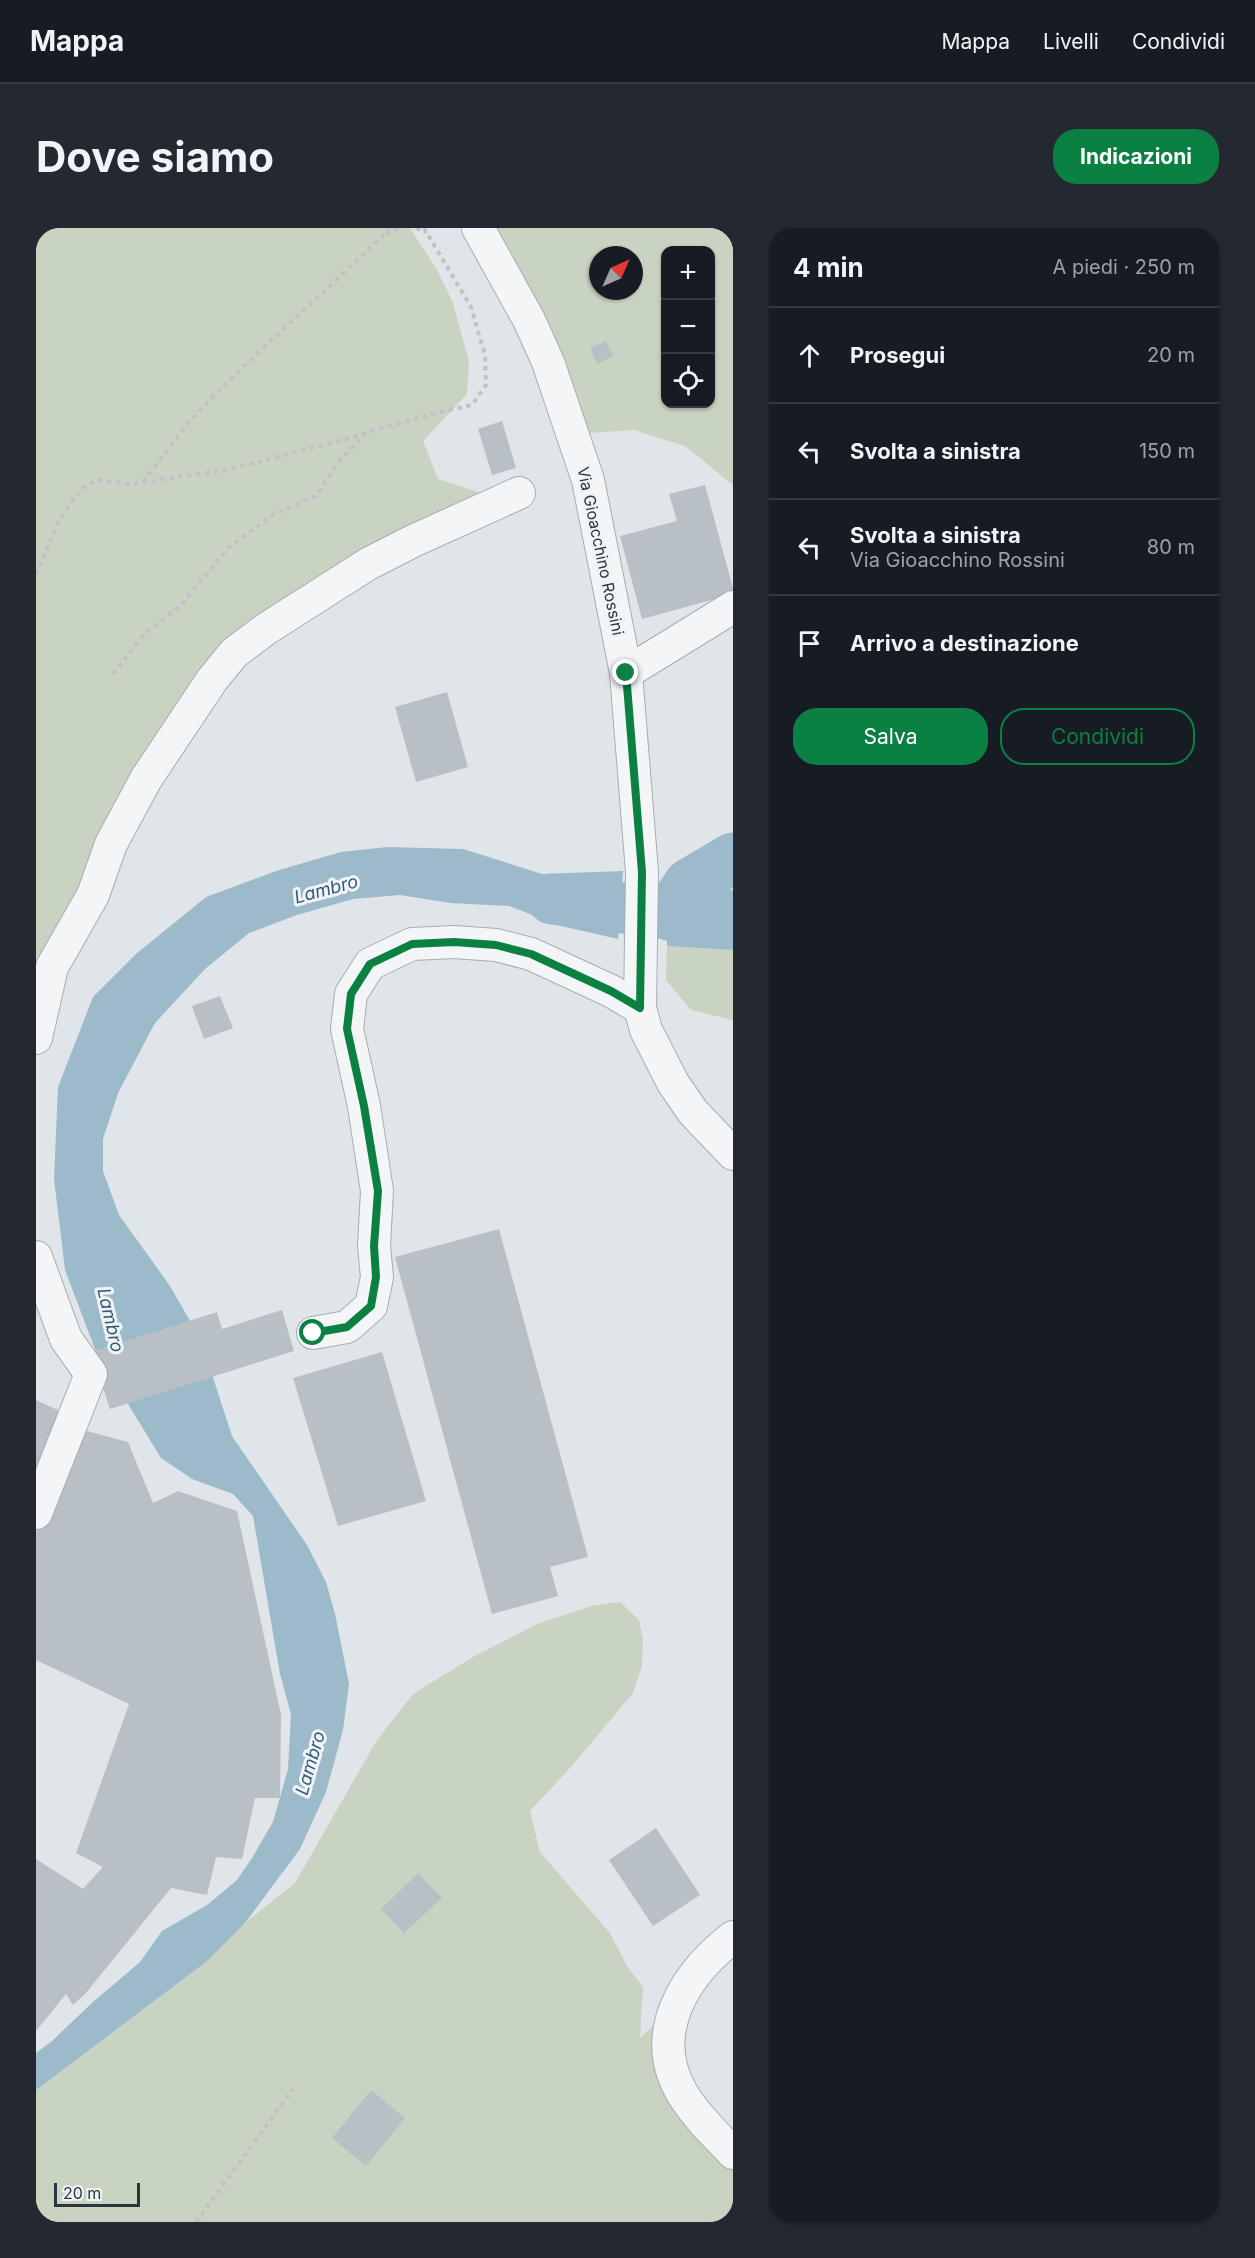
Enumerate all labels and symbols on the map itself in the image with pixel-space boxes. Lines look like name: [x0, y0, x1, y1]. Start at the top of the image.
north arrow: [589, 246, 643, 300]
street label: Via Gioacchino Rossini: [573, 465, 629, 637]
route end: [612, 659, 638, 685]
water label: Lambro: [292, 870, 360, 908]
water label: Lambro: [93, 1286, 129, 1354]
route start: [299, 1319, 325, 1345]
water label: Lambro: [291, 1729, 329, 1797]
scale bar: [54, 2180, 140, 2208]

